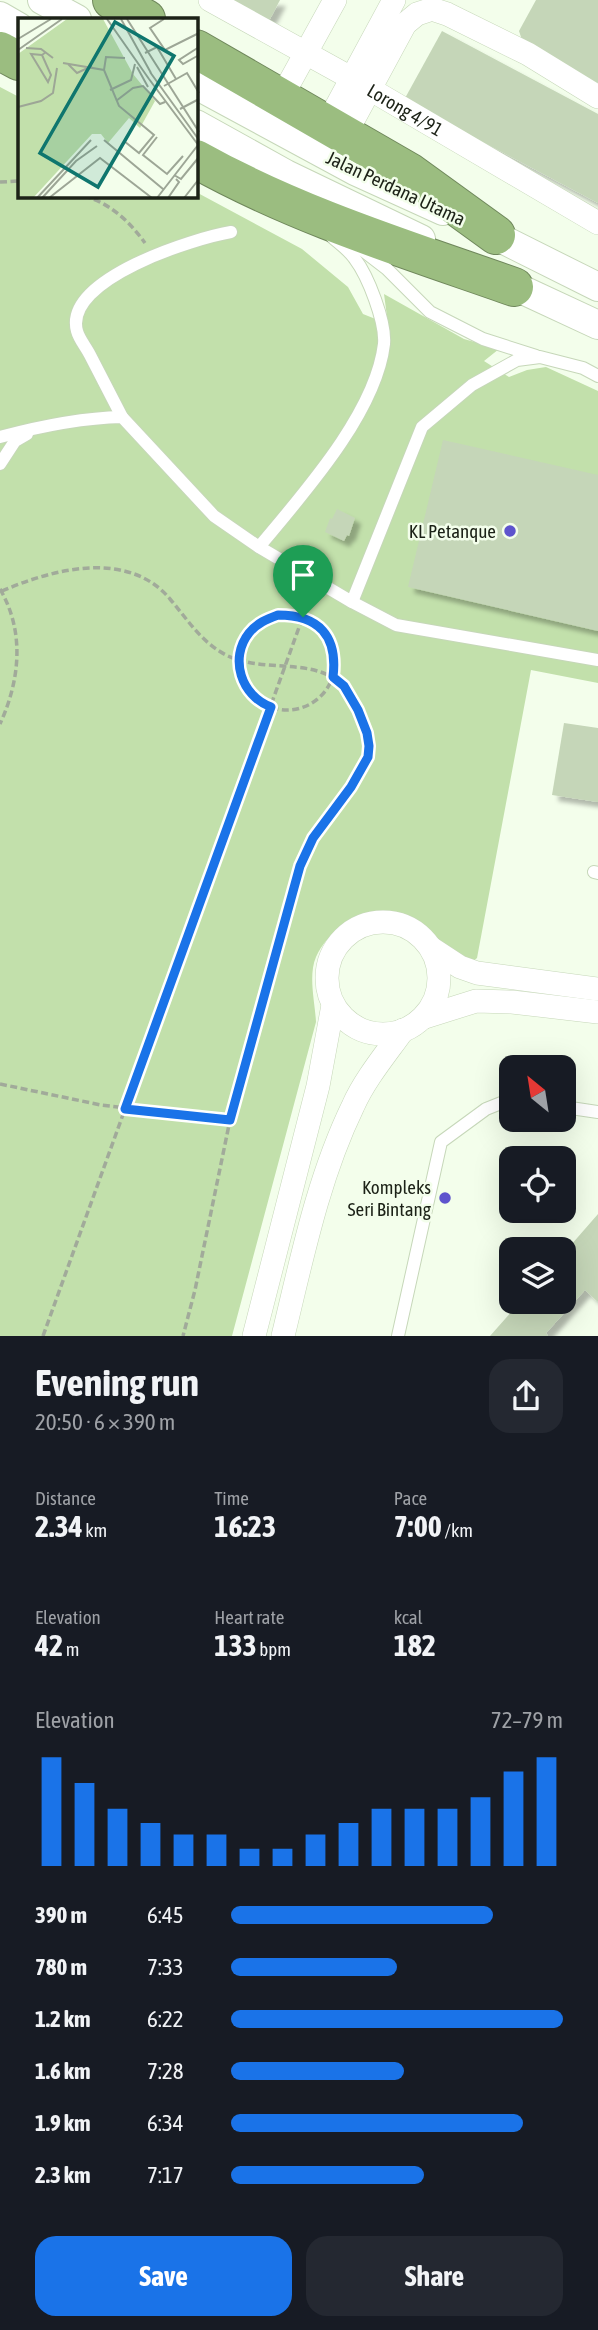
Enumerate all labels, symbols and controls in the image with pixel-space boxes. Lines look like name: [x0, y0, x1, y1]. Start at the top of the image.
inset map: [18, 18, 198, 198]
street label: Lorong 4/91: [363, 79, 447, 141]
street label: Jalan Perdana Utama: [323, 146, 469, 230]
place label: KL Petanque: [409, 520, 496, 542]
marker: KL Petanque: [502, 523, 518, 539]
pin: [273, 545, 333, 617]
icon: arrive: [284, 556, 322, 594]
north arrow: [499, 1055, 576, 1132]
map controls: [499, 1055, 576, 1314]
button: locate: [499, 1146, 576, 1223]
place label: Kompleks Seri Bintang: [348, 1176, 432, 1220]
marker: Kompleks Seri Bintang: [437, 1190, 453, 1206]
button: layers: [499, 1237, 576, 1314]
button: share: [489, 1359, 563, 1433]
text: Evening run: [35, 1361, 199, 1404]
text: 20:50 · 6 × 390 m: [35, 1409, 175, 1435]
text: Distance: [35, 1487, 96, 1509]
text: Time: [214, 1487, 249, 1509]
text: Pace: [394, 1487, 427, 1509]
text: 2.34: [35, 1509, 83, 1543]
text: 16:23: [214, 1509, 276, 1543]
text: 7:00: [394, 1509, 442, 1543]
text: km: [83, 1519, 107, 1541]
text: /km: [442, 1519, 473, 1541]
text: Elevation: [35, 1606, 101, 1628]
text: Heart rate: [214, 1606, 284, 1628]
text: kcal: [394, 1606, 423, 1628]
text: 42: [35, 1628, 63, 1662]
text: 133: [214, 1628, 257, 1662]
text: 182: [394, 1628, 436, 1662]
text: m: [63, 1638, 80, 1660]
text: bpm: [257, 1638, 291, 1660]
text: Elevation: [35, 1707, 115, 1733]
text: 72–79 m: [491, 1707, 563, 1733]
text: 390 m: [35, 1902, 87, 1928]
text: 6:45: [147, 1902, 184, 1928]
text: 780 m: [35, 1954, 87, 1980]
text: 7:33: [147, 1954, 184, 1980]
text: 1.2 km: [35, 2006, 91, 2032]
text: 6:22: [147, 2006, 184, 2032]
text: 1.6 km: [35, 2058, 91, 2084]
text: 7:28: [147, 2058, 184, 2084]
text: 1.9 km: [35, 2110, 91, 2136]
text: 6:34: [147, 2110, 184, 2136]
text: 2.3 km: [35, 2162, 91, 2188]
text: 7:17: [147, 2162, 184, 2188]
button: Save: [35, 2236, 292, 2316]
button: Share: [306, 2236, 563, 2316]

